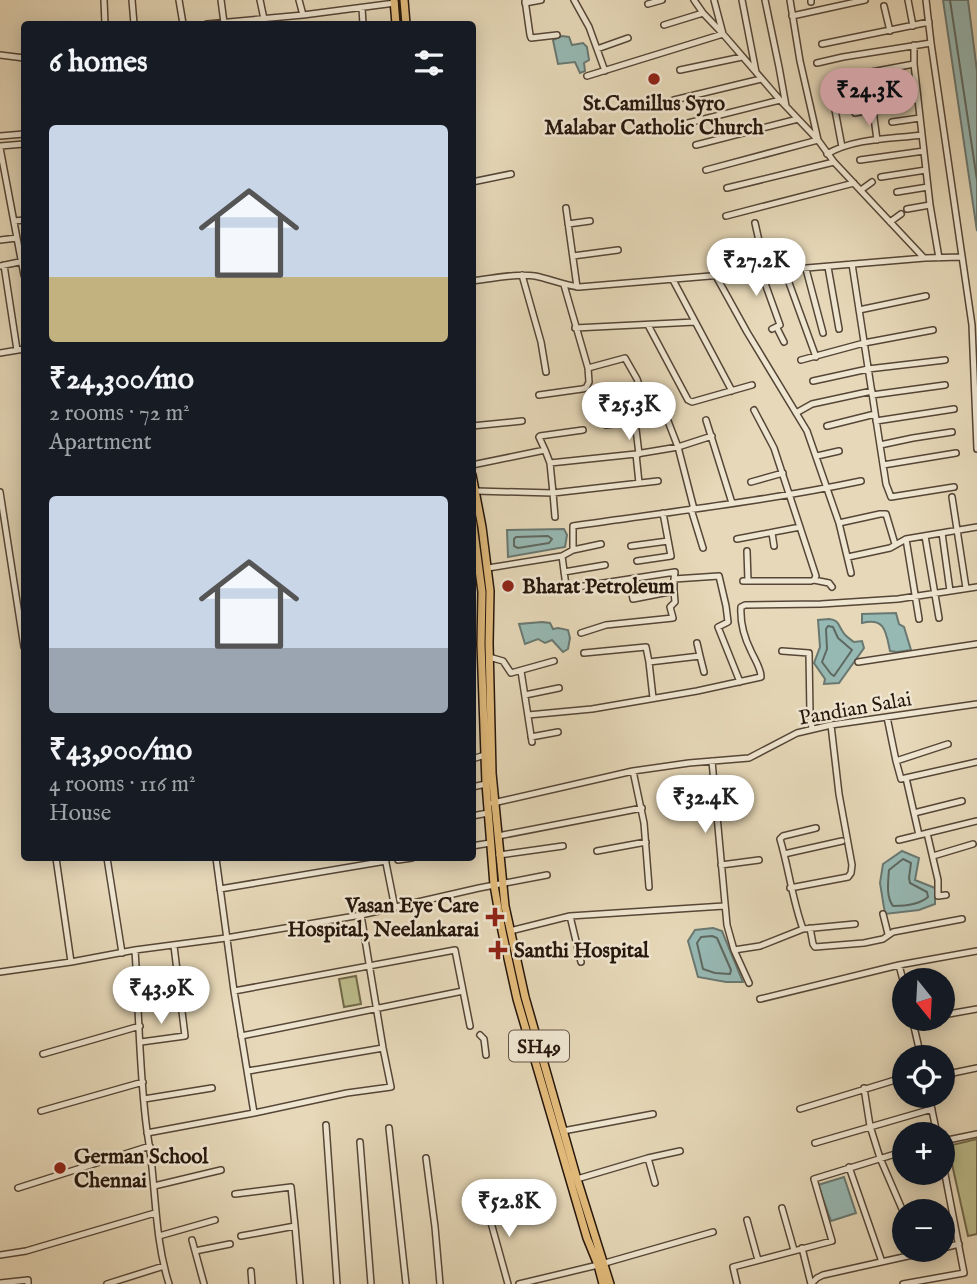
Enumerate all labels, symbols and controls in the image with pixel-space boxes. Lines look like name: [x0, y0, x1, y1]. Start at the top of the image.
text: 6 homes: [49, 44, 148, 82]
icon: filters: [410, 44, 448, 82]
pin: ₹24.3K: [812, 68, 926, 128]
marker: St.Camillus Syro Malabar Catholic Church: [646, 71, 662, 87]
text: ₹24.3K: [836, 76, 902, 105]
place label: St.Camillus Syro Malabar Catholic Church: [544, 91, 765, 142]
icon: home: [186, 170, 312, 296]
pin: ₹27.2K: [699, 238, 813, 298]
text: ₹27.2K: [723, 246, 789, 275]
text: ₹24,300/mo: [49, 361, 194, 399]
pin: ₹25.3K: [572, 382, 686, 442]
text: ₹25.3K: [598, 390, 660, 419]
text: 2 rooms · 72 m²: [49, 399, 190, 428]
text: Apartment: [49, 428, 152, 457]
icon: home: [186, 541, 312, 667]
place label: Bharat Petroleum: [522, 574, 676, 601]
marker: Bharat Petroleum: [500, 578, 516, 594]
street label: Pandian Salai: [797, 686, 914, 733]
text: ₹43,900/mo: [49, 732, 192, 770]
text: 4 rooms · 116 m²: [49, 770, 196, 799]
pin: ₹32.4K: [648, 776, 762, 835]
text: ₹32.4K: [672, 783, 738, 812]
text: House: [49, 799, 111, 828]
place label: Vasan Eye Care Hospital, Neelankarai: [288, 893, 479, 944]
marker: Vasan Eye Care Hospital, Neelankarai: [485, 907, 505, 927]
place label: Santhi Hospital: [514, 938, 650, 965]
marker: Santhi Hospital: [488, 940, 508, 960]
pin: ₹43.9K: [104, 967, 218, 1026]
north arrow: [892, 968, 956, 1031]
map controls: [892, 968, 955, 1262]
text: ₹43.9K: [129, 974, 193, 1003]
road number: SH49: [509, 1030, 569, 1062]
button: locate: [892, 1045, 955, 1108]
button: +: [892, 1122, 955, 1185]
place label: German School Chennai: [74, 1144, 210, 1195]
marker: German School Chennai: [52, 1160, 68, 1176]
pin: ₹52.8K: [452, 1180, 566, 1239]
text: ₹52.8K: [478, 1187, 540, 1216]
button: −: [892, 1199, 955, 1262]

